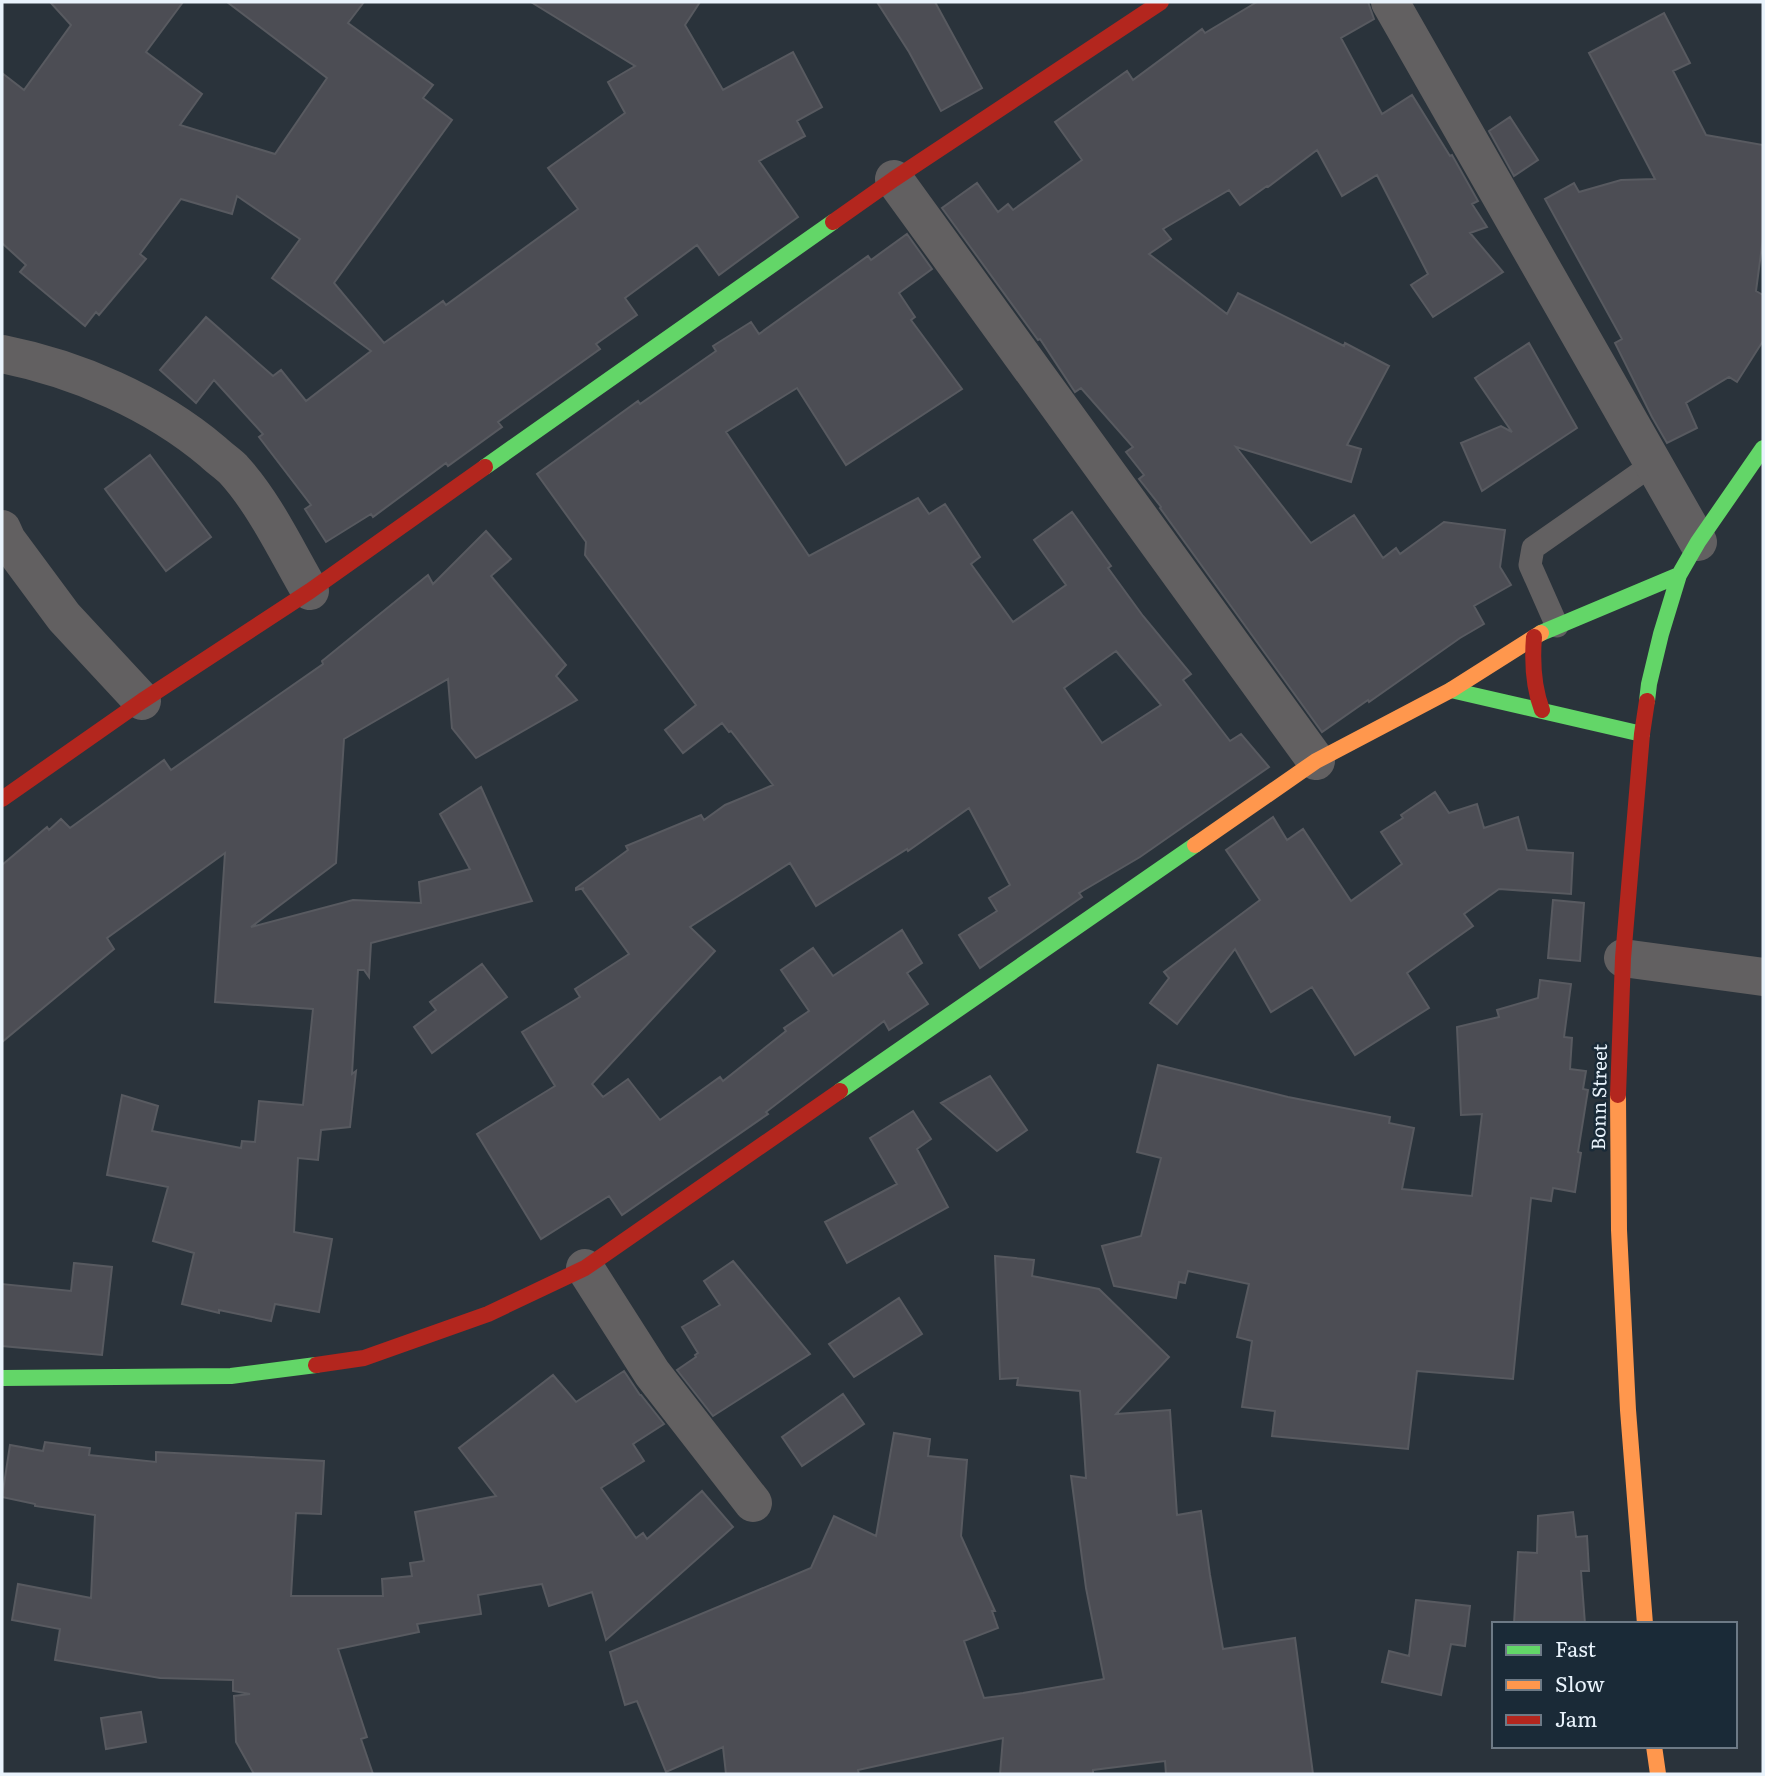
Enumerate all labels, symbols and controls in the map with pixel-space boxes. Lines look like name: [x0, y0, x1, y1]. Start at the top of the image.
street label: Bonn Street: [1583, 1043, 1613, 1151]
legend: [1492, 1622, 1737, 1748]
text: Fast: [1555, 1632, 1596, 1663]
text: Slow: [1555, 1667, 1605, 1698]
text: Jam: [1555, 1702, 1597, 1733]

